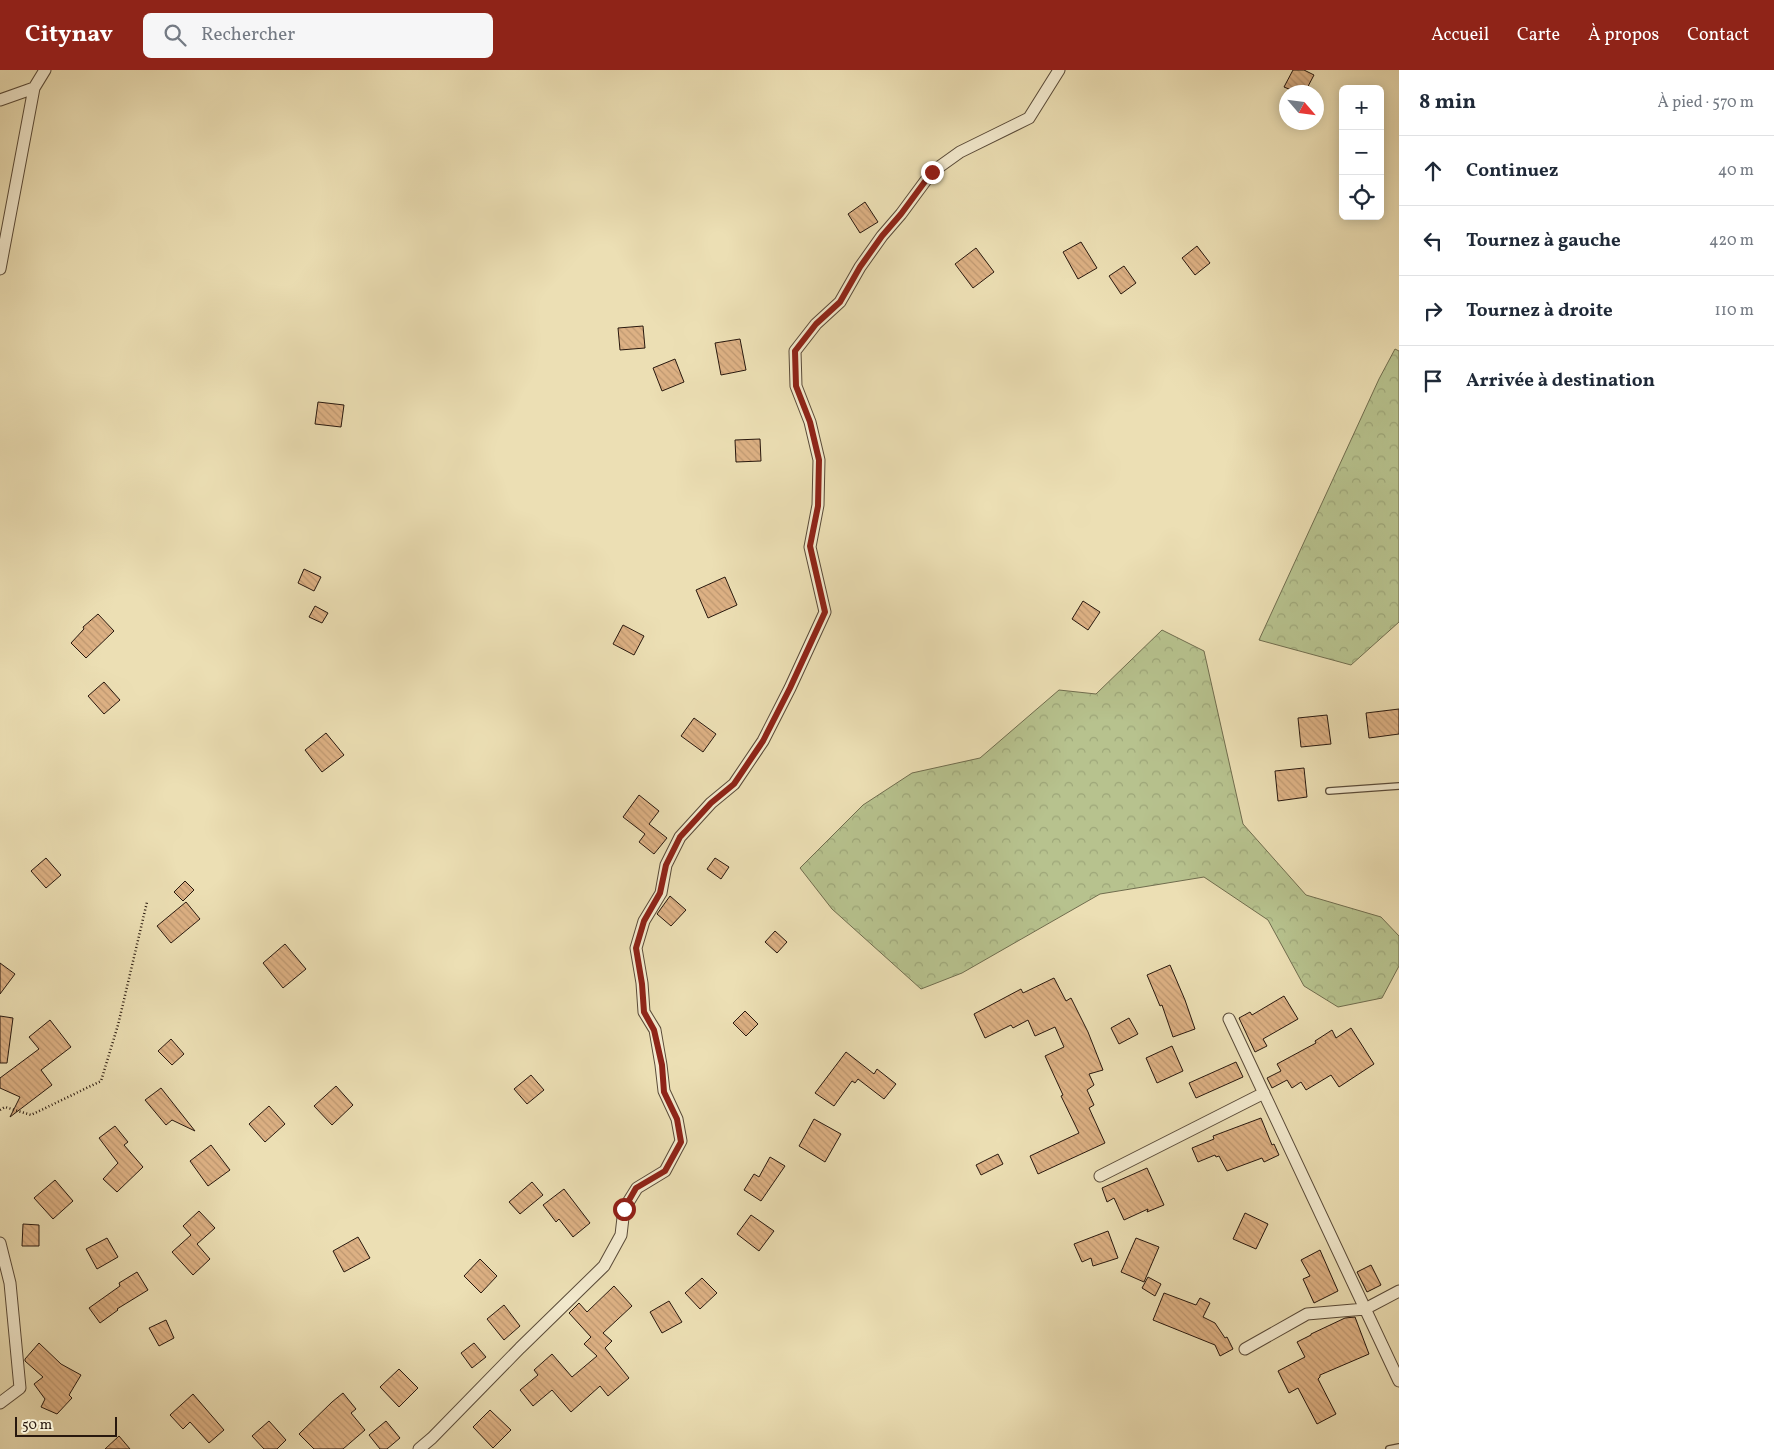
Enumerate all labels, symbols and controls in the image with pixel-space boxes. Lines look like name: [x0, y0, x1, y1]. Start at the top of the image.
search box: [143, 13, 493, 58]
text: Citynav: [25, 18, 113, 52]
icon: search: [161, 21, 189, 49]
text: Rechercher: [201, 22, 295, 48]
text: Accueil: [1431, 23, 1489, 48]
text: Carte: [1517, 23, 1560, 48]
text: À propos: [1588, 23, 1659, 48]
text: Contact: [1687, 23, 1749, 48]
north arrow: [1279, 85, 1324, 130]
map controls: [1339, 85, 1384, 220]
button: +: [1339, 85, 1384, 130]
text: 8 min: [1419, 88, 1476, 117]
text: À pied · 570 m: [1658, 92, 1754, 114]
button: −: [1339, 130, 1384, 175]
icon: ahead: [1419, 157, 1447, 185]
text: Continuez: [1466, 158, 1558, 184]
text: 40 m: [1718, 160, 1754, 182]
route end: [921, 161, 944, 184]
button: locate: [1339, 175, 1384, 220]
icon: left: [1419, 227, 1447, 255]
text: Tournez à gauche: [1466, 228, 1621, 254]
text: 420 m: [1709, 230, 1754, 252]
icon: right: [1419, 297, 1447, 325]
text: Tournez à droite: [1466, 298, 1613, 324]
text: 110 m: [1715, 300, 1754, 322]
icon: arrive: [1419, 367, 1447, 395]
text: Arrivée à destination: [1466, 368, 1655, 394]
route start: [613, 1198, 636, 1221]
scale bar: [15, 1414, 118, 1437]
text: 50 m: [22, 1416, 52, 1435]

